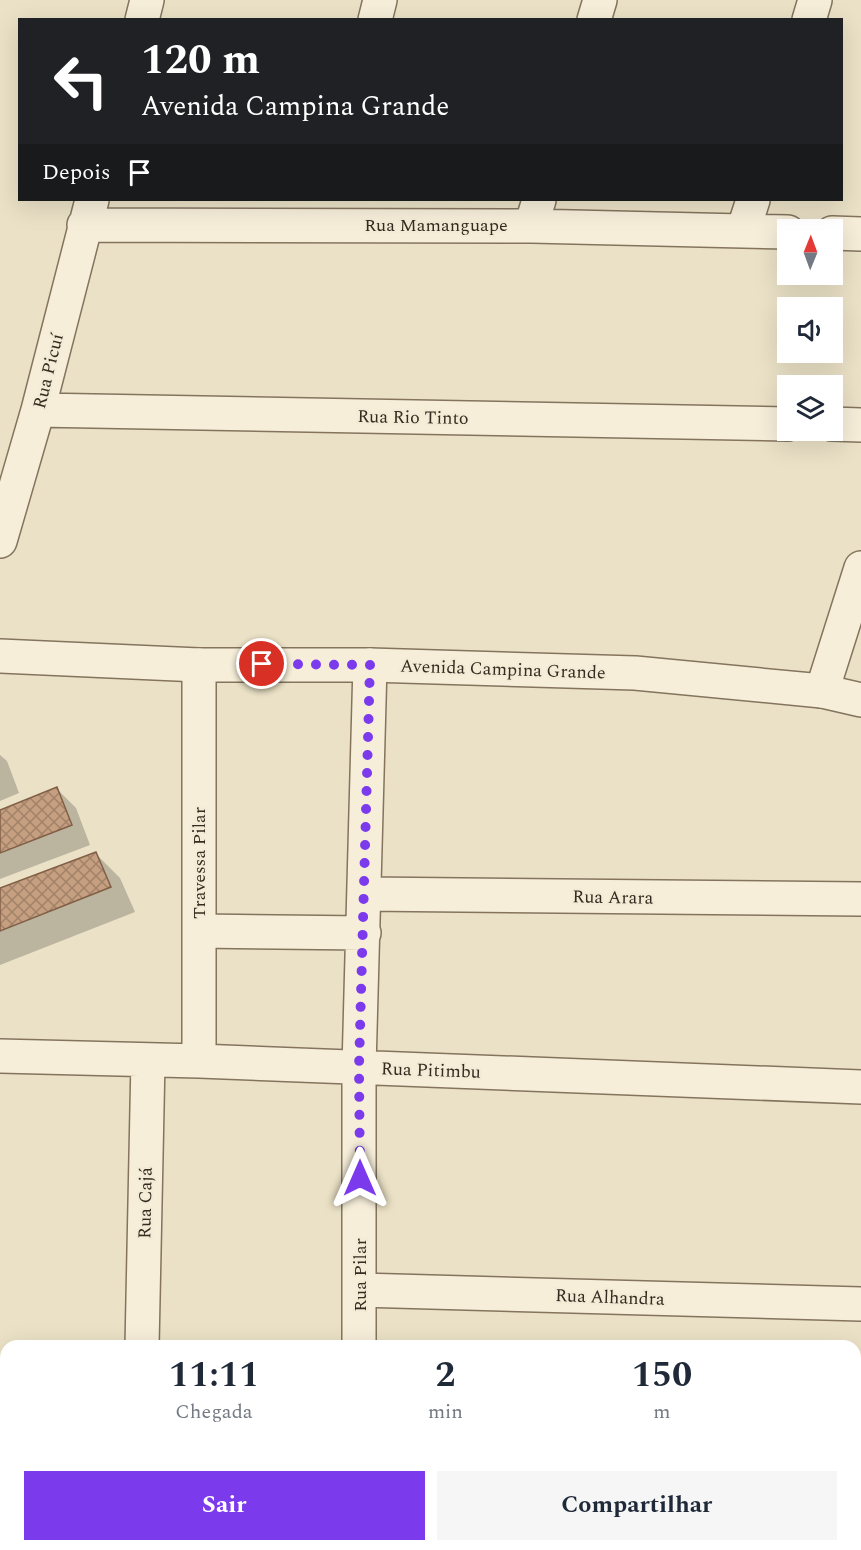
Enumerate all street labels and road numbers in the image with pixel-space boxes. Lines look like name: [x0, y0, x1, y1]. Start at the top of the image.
street label: Rua Mamanguape: [364, 212, 508, 239]
street label: Rua Picuí: [26, 329, 71, 412]
street label: Rua Rio Tinto: [357, 403, 469, 432]
street label: Avenida Campina Grande: [400, 652, 606, 687]
street label: Travessa Pilar: [186, 807, 213, 919]
street label: Rua Arara: [572, 883, 654, 912]
street label: Rua Pitimbu: [381, 1055, 481, 1086]
street label: Rua Cajá: [131, 1167, 160, 1239]
street label: Rua Pilar: [347, 1238, 374, 1312]
street label: Rua Alhandra: [555, 1282, 665, 1313]

